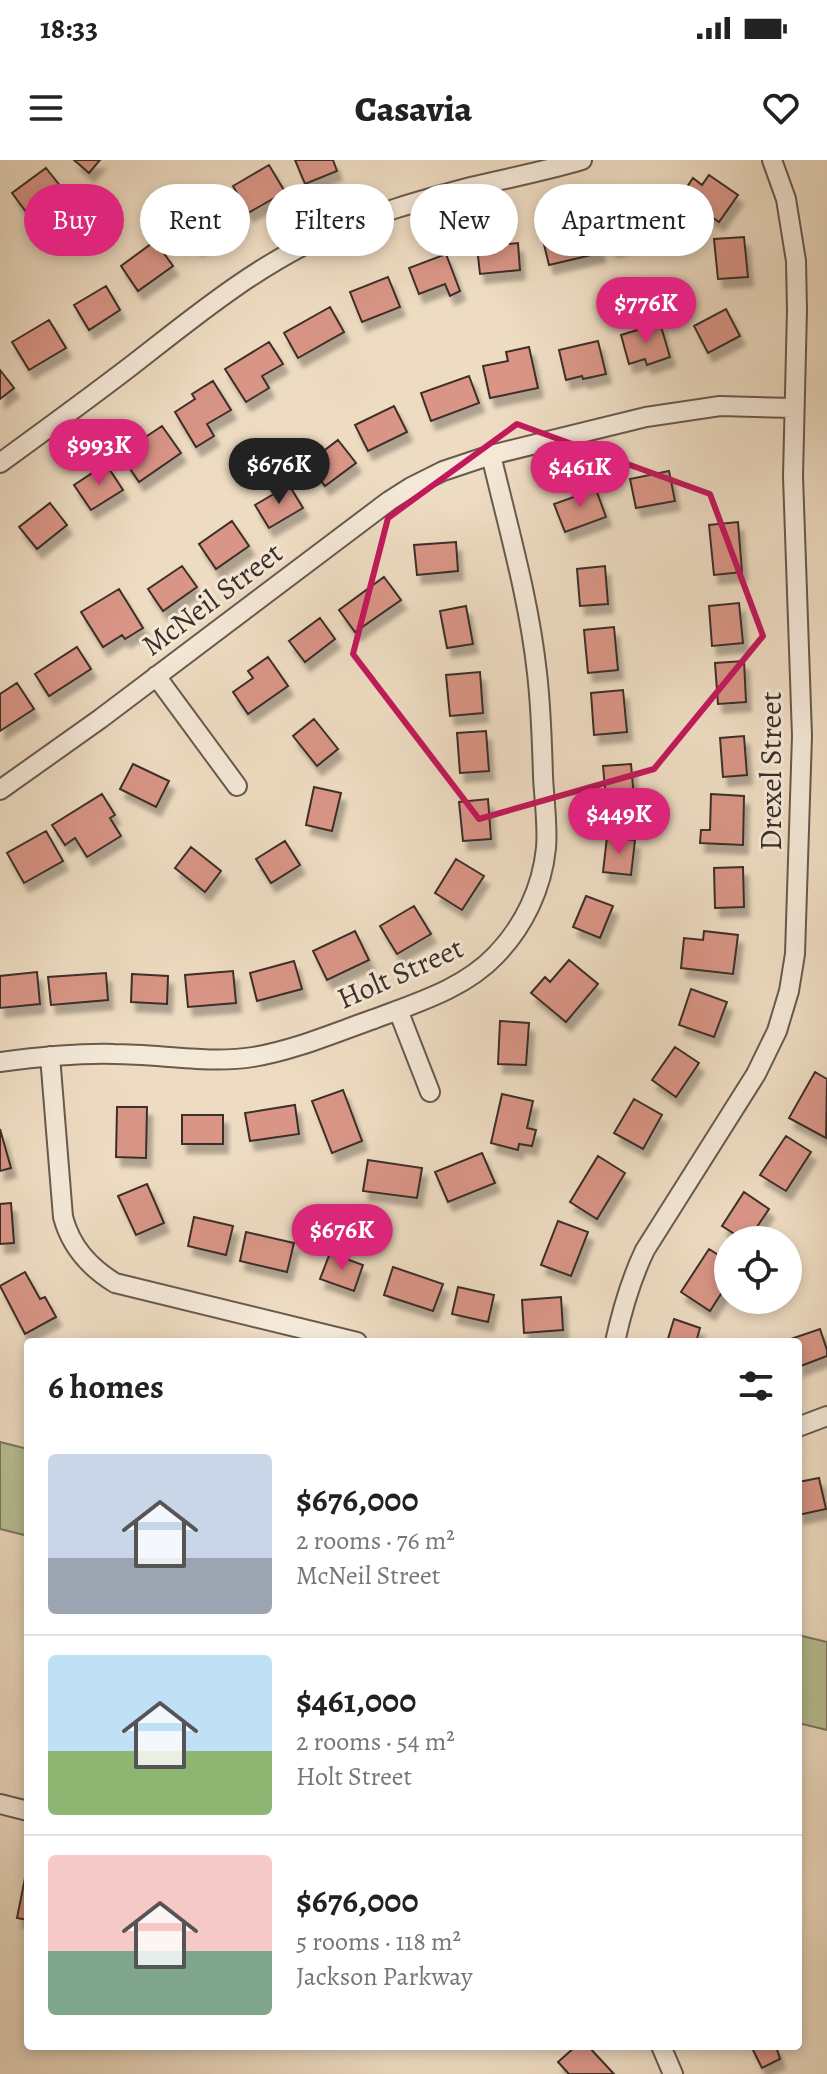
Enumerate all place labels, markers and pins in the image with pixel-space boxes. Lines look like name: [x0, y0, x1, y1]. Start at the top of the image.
pin: $776K: [590, 277, 702, 345]
pin: $993K: [43, 419, 155, 487]
pin: $676K: [223, 438, 335, 506]
pin: $461K: [524, 441, 636, 509]
pin: $449K: [563, 788, 675, 856]
pin: $676K: [286, 1204, 398, 1272]

